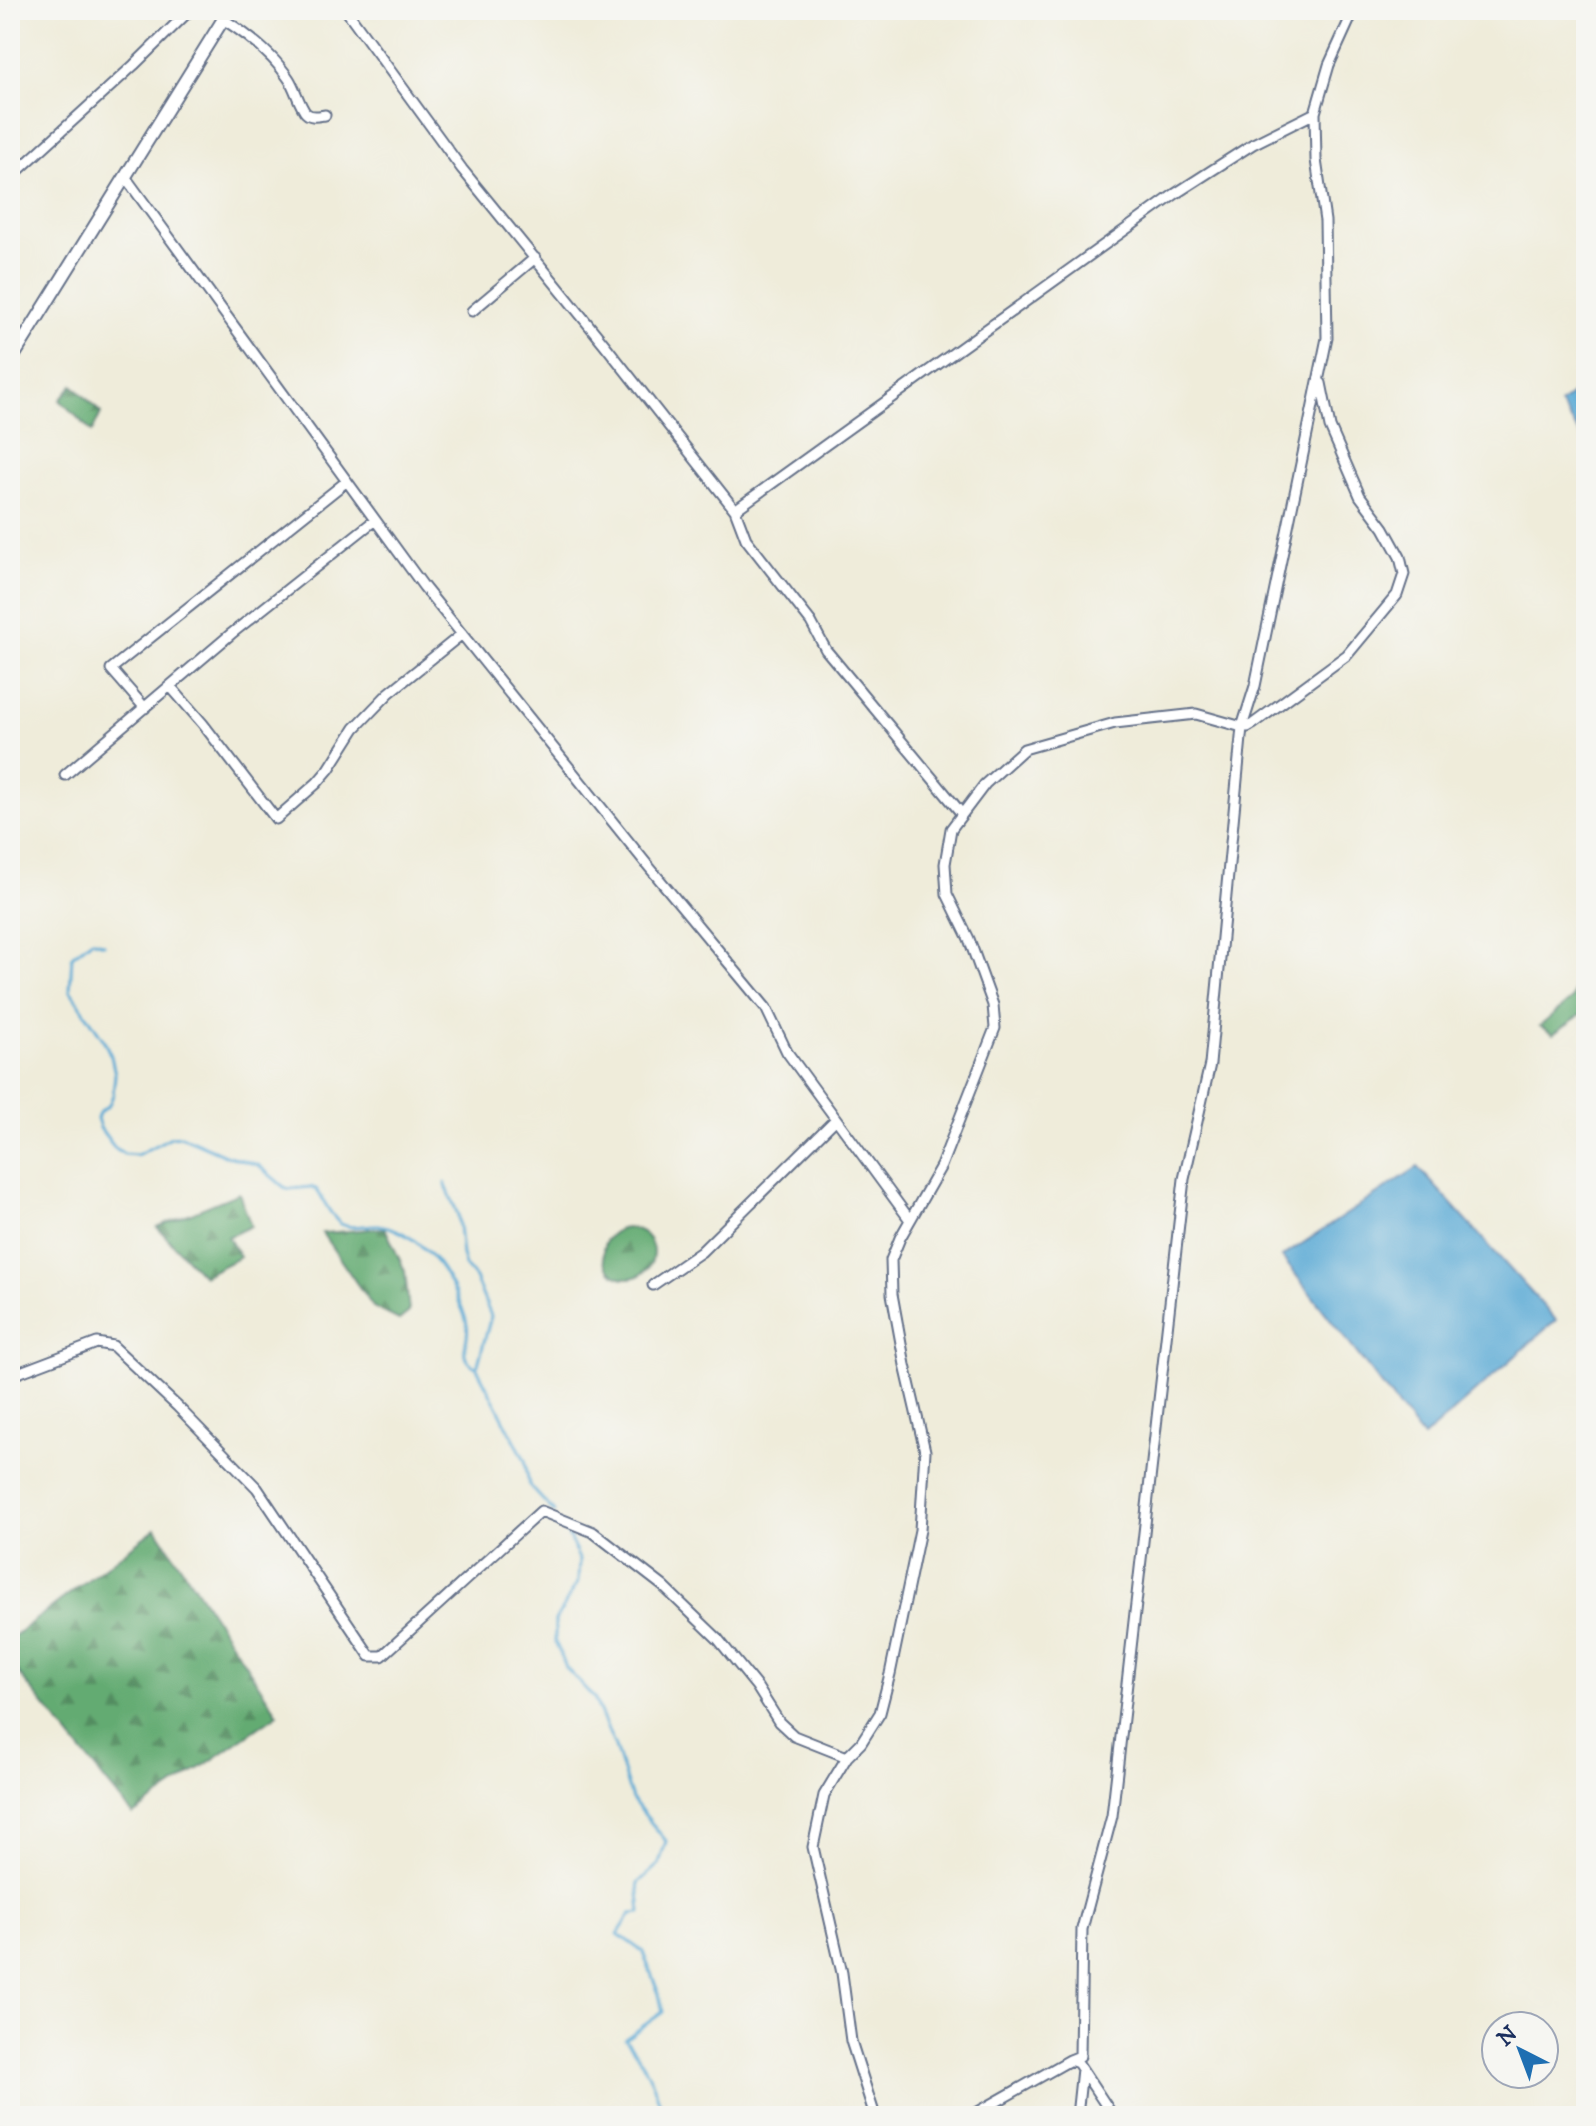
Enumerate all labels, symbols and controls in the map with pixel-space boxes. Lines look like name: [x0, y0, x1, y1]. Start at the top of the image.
north arrow: [1480, 2010, 1560, 2090]
text: N: [1492, 2020, 1523, 2052]

